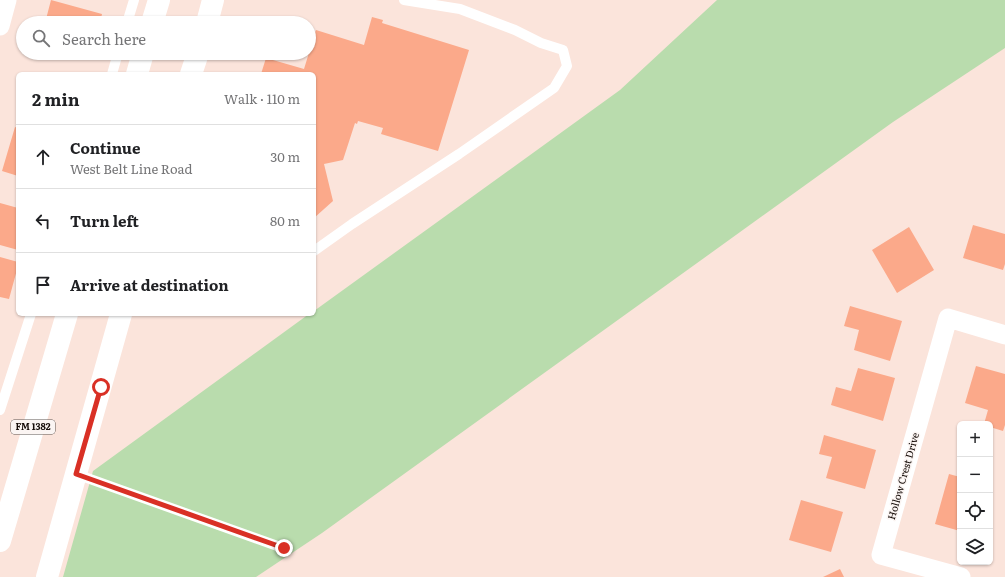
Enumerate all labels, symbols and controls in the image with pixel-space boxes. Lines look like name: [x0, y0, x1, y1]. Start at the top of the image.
search box: [16, 16, 316, 60]
icon: search: [30, 27, 52, 49]
text: Search here: [62, 27, 146, 50]
text: 2 min: [32, 86, 80, 111]
text: Walk · 110 m: [224, 89, 300, 108]
text: Continue: [70, 136, 140, 159]
icon: ahead: [32, 146, 54, 168]
text: 30 m: [270, 147, 300, 166]
text: West Belt Line Road: [70, 159, 192, 178]
text: Turn left: [70, 209, 139, 232]
icon: left: [32, 210, 54, 232]
text: 80 m: [270, 211, 300, 230]
text: Arrive at destination: [70, 273, 229, 296]
icon: arrive: [32, 274, 54, 296]
route start: [92, 378, 110, 396]
road number: FM 1382: [11, 420, 55, 434]
map controls: [957, 421, 993, 565]
button: +: [957, 421, 993, 457]
street label: Hollow Crest Drive: [883, 430, 922, 521]
button: −: [957, 457, 993, 493]
button: locate: [957, 493, 993, 529]
button: layers: [957, 529, 993, 565]
route end: [275, 539, 293, 557]

